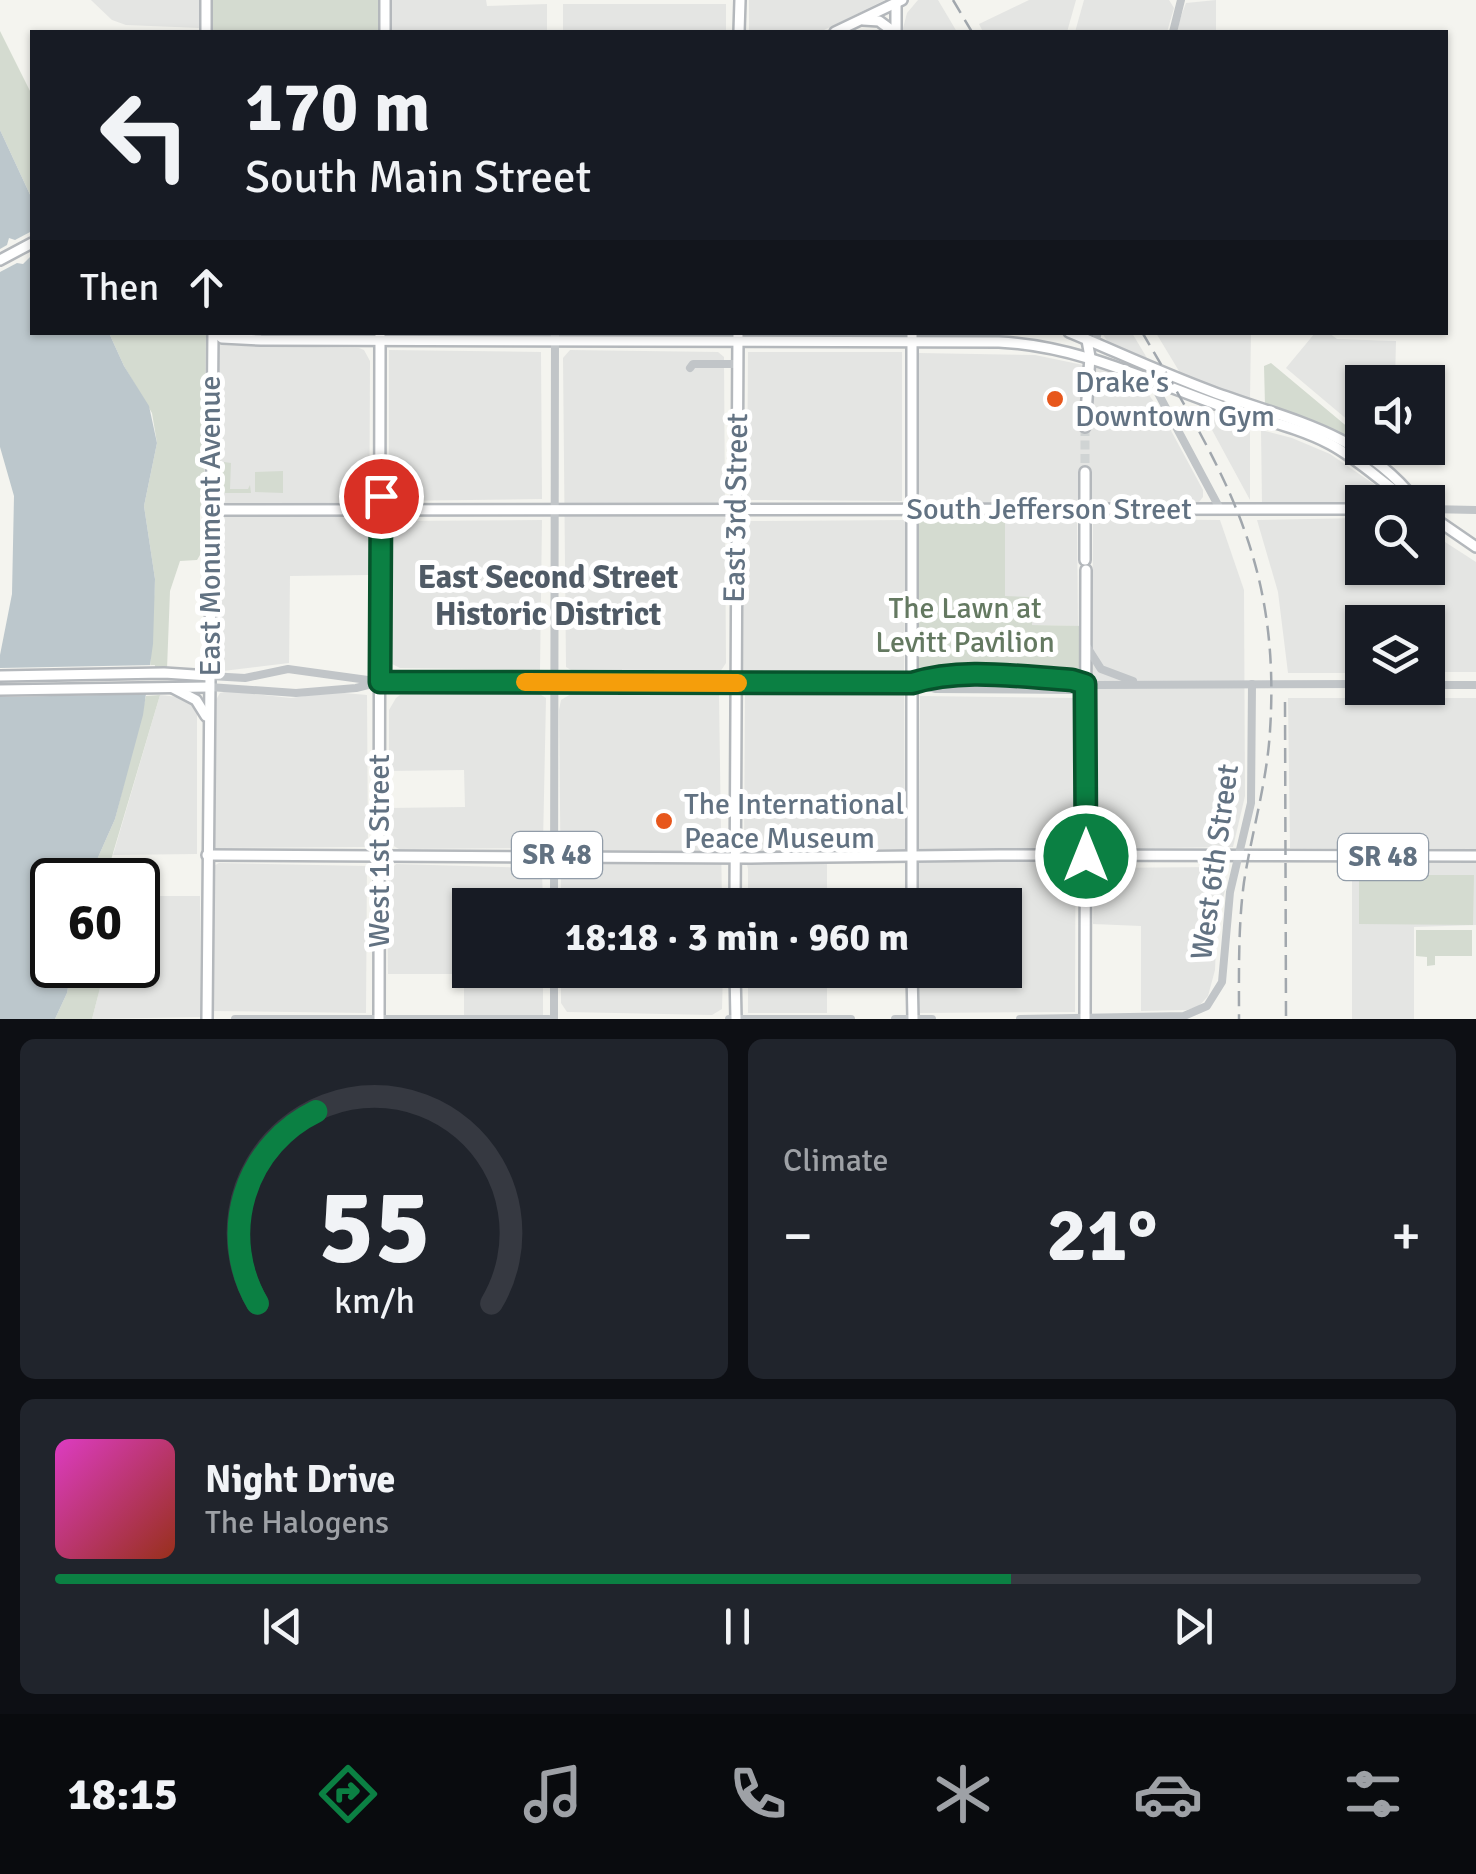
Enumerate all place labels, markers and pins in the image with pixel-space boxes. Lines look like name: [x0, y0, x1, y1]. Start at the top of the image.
place label: Drake's Downtown Gym: [1075, 364, 1275, 435]
marker: Drake's Downtown Gym: [1044, 388, 1066, 410]
pin: [339, 454, 424, 539]
place label: The International Peace Museum: [684, 786, 904, 857]
marker: The International Peace Museum: [653, 810, 675, 832]

